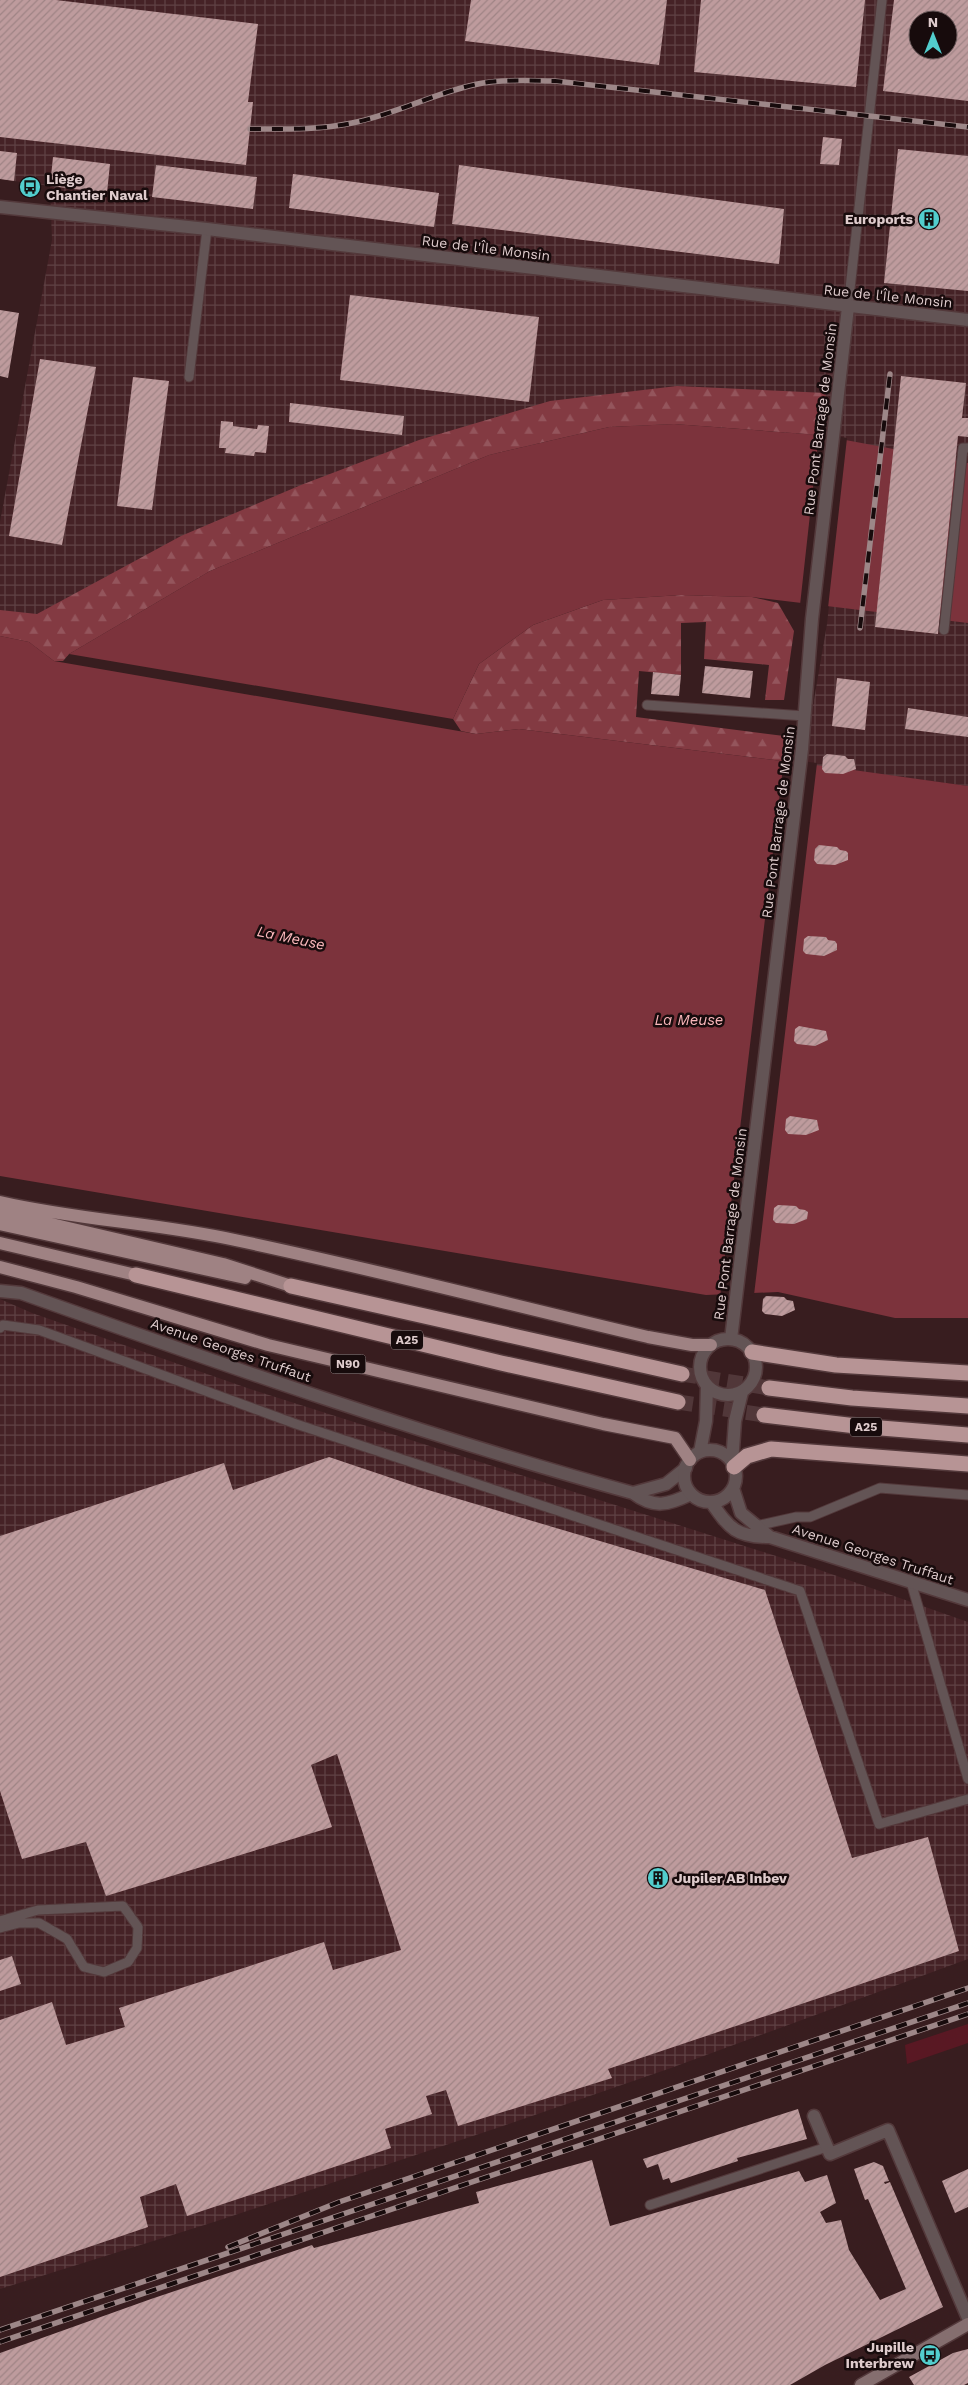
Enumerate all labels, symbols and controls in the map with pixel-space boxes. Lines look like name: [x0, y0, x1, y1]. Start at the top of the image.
north arrow: [908, 10, 958, 60]
text: N: [928, 14, 938, 30]
place label: Liège Chantier Naval: [46, 171, 148, 203]
bus stop icon: Liège Chantier Naval: [18, 175, 42, 199]
building icon: Euroports: [917, 207, 941, 231]
place label: Euroports: [845, 211, 914, 227]
street label: Rue de l'Île Monsin: [421, 232, 551, 264]
street label: Rue de l'Île Monsin: [823, 281, 953, 311]
street label: Rue Pont Barrage de Monsin: [800, 322, 840, 516]
street label: Rue Pont Barrage de Monsin: [758, 725, 798, 919]
water label: La Meuse: [255, 922, 327, 954]
water label: La Meuse: [655, 1011, 723, 1029]
street label: Rue Pont Barrage de Monsin: [710, 1127, 750, 1321]
street label: Avenue Georges Truffaut: [149, 1315, 313, 1385]
road number: A25: [391, 1330, 423, 1350]
road number: N90: [330, 1355, 366, 1374]
road number: A25: [850, 1418, 882, 1436]
street label: Avenue Georges Truffaut: [790, 1520, 956, 1588]
building icon: Jupiler AB Inbev: [646, 1866, 670, 1890]
place label: Jupiler AB Inbev: [674, 1870, 787, 1886]
place label: Jupille Interbrew: [845, 2339, 914, 2371]
bus stop icon: Jupille Interbrew: [918, 2343, 942, 2367]

